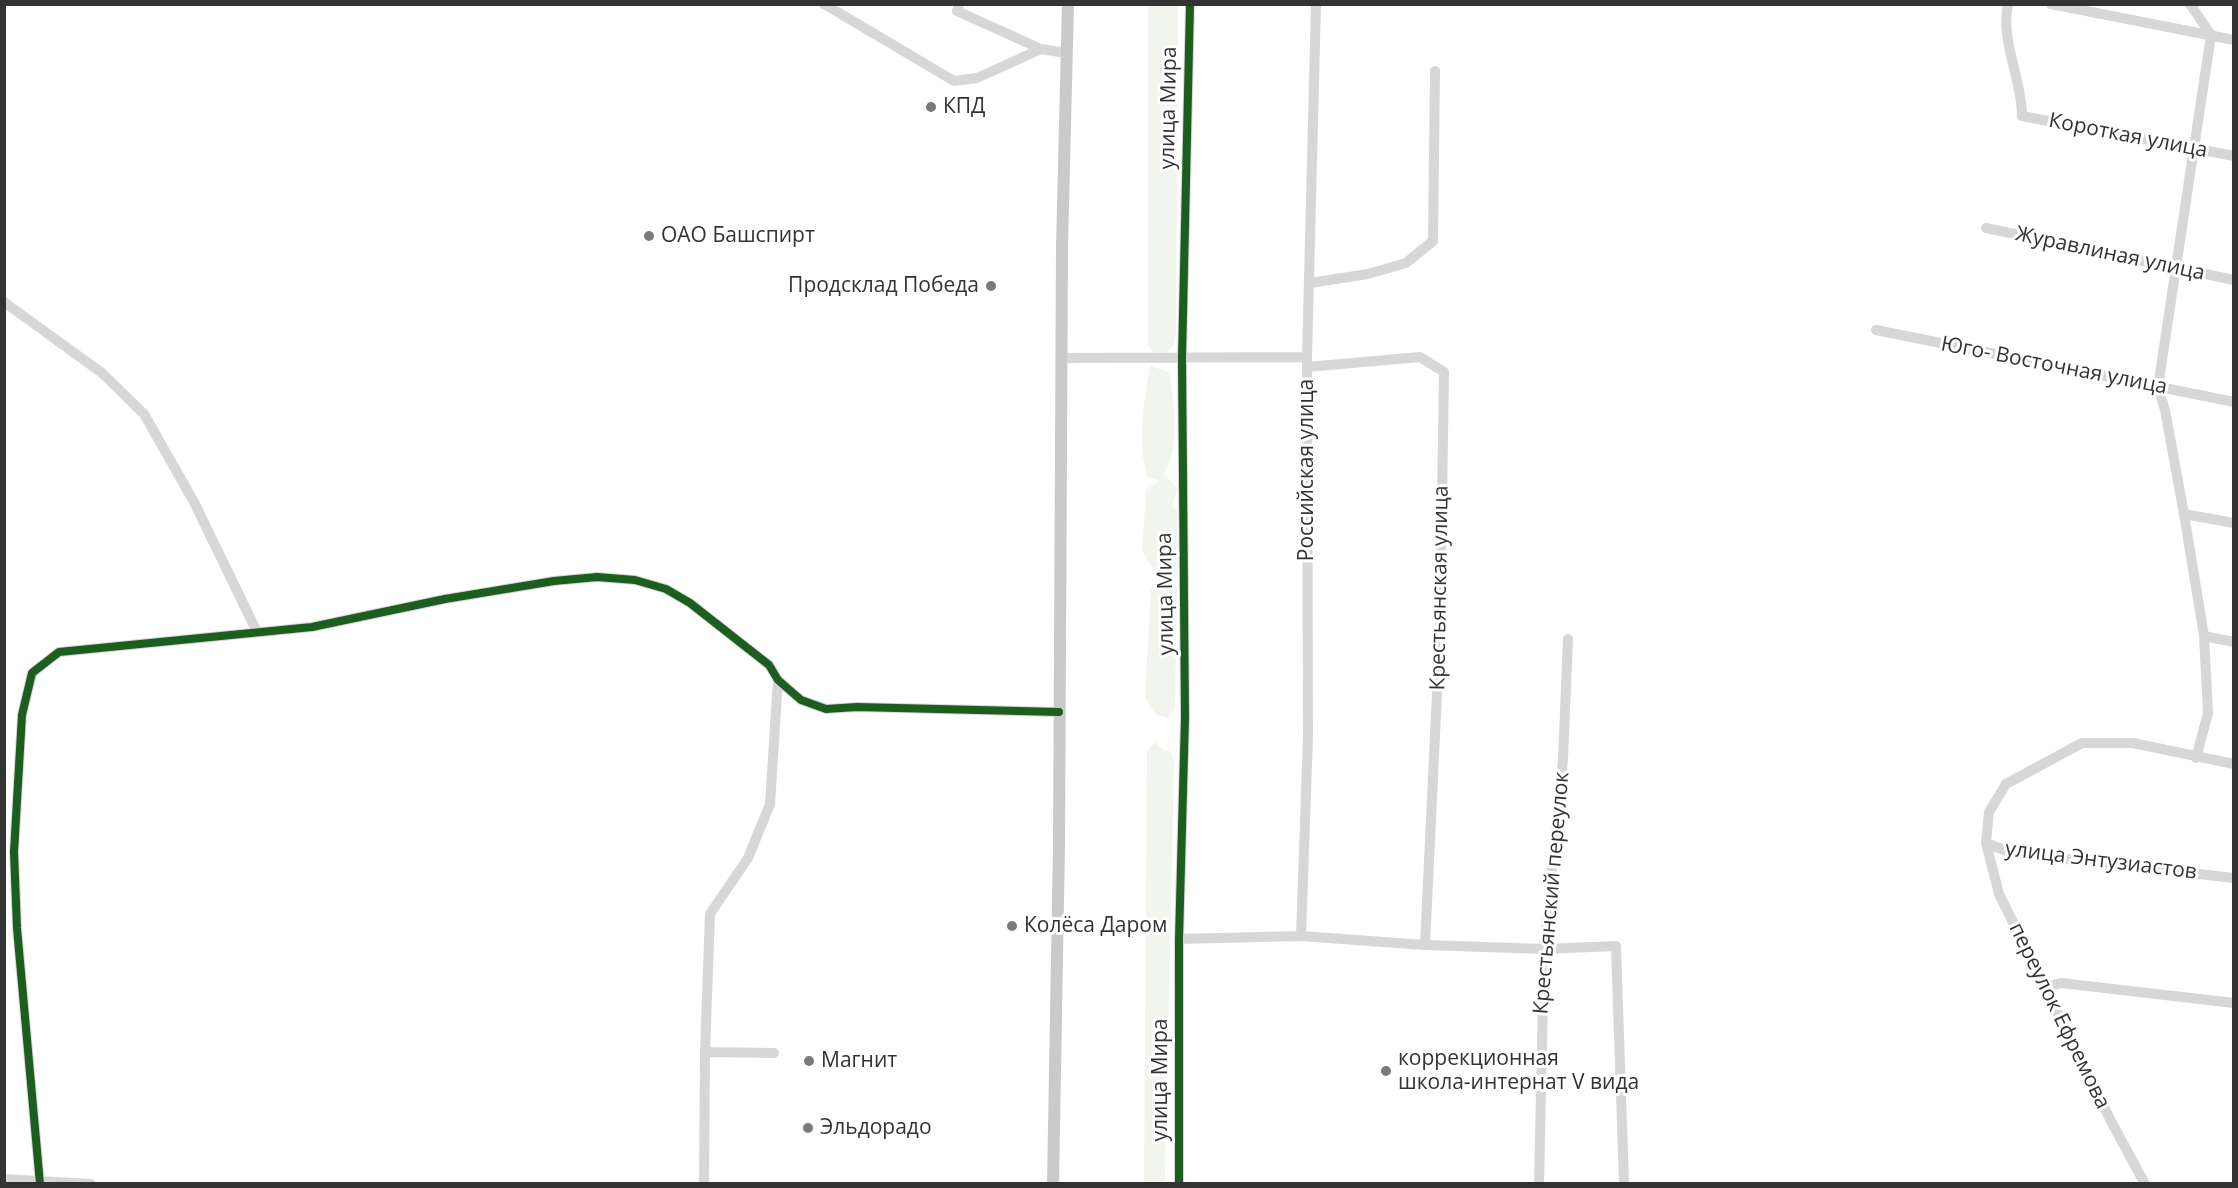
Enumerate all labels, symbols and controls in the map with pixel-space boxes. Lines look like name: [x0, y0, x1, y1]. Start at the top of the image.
street label: улица Мира: [1155, 46, 1183, 170]
place label: КПД: [943, 94, 985, 120]
marker: КПД: [924, 100, 938, 114]
street label: Короткая улица: [2047, 108, 2209, 164]
street label: Журавлиная улица: [2013, 222, 2207, 286]
place label: ОАО Башспирт: [661, 223, 815, 249]
marker: ОАО Башспирт: [642, 229, 656, 243]
place label: Продсклад Победа: [788, 273, 979, 299]
marker: Продсклад Победа: [984, 279, 998, 293]
street label: Юго- Восточная улица: [1939, 332, 2169, 400]
street label: Российская улица: [1294, 379, 1320, 561]
street label: Крестьянская улица: [1426, 485, 1454, 691]
street label: улица Мира: [1152, 532, 1180, 656]
street label: Крестьянский переулок: [1529, 771, 1575, 1015]
street label: улица Энтузиастов: [2004, 837, 2198, 885]
place label: Колёса Даром: [1024, 913, 1167, 939]
marker: Колёса Даром: [1005, 919, 1019, 933]
street label: переулок Ефремова: [2003, 919, 2115, 1113]
street label: улица Мира: [1148, 1019, 1174, 1141]
place label: коррекционная школа-интернат V вида: [1398, 1046, 1639, 1096]
place label: Магнит: [821, 1048, 897, 1074]
marker: Магнит: [802, 1054, 816, 1068]
marker: коррекционная школа-интернат V вида: [1379, 1064, 1393, 1078]
place label: Эльдорадо: [820, 1115, 932, 1141]
marker: Эльдорадо: [801, 1121, 815, 1135]

